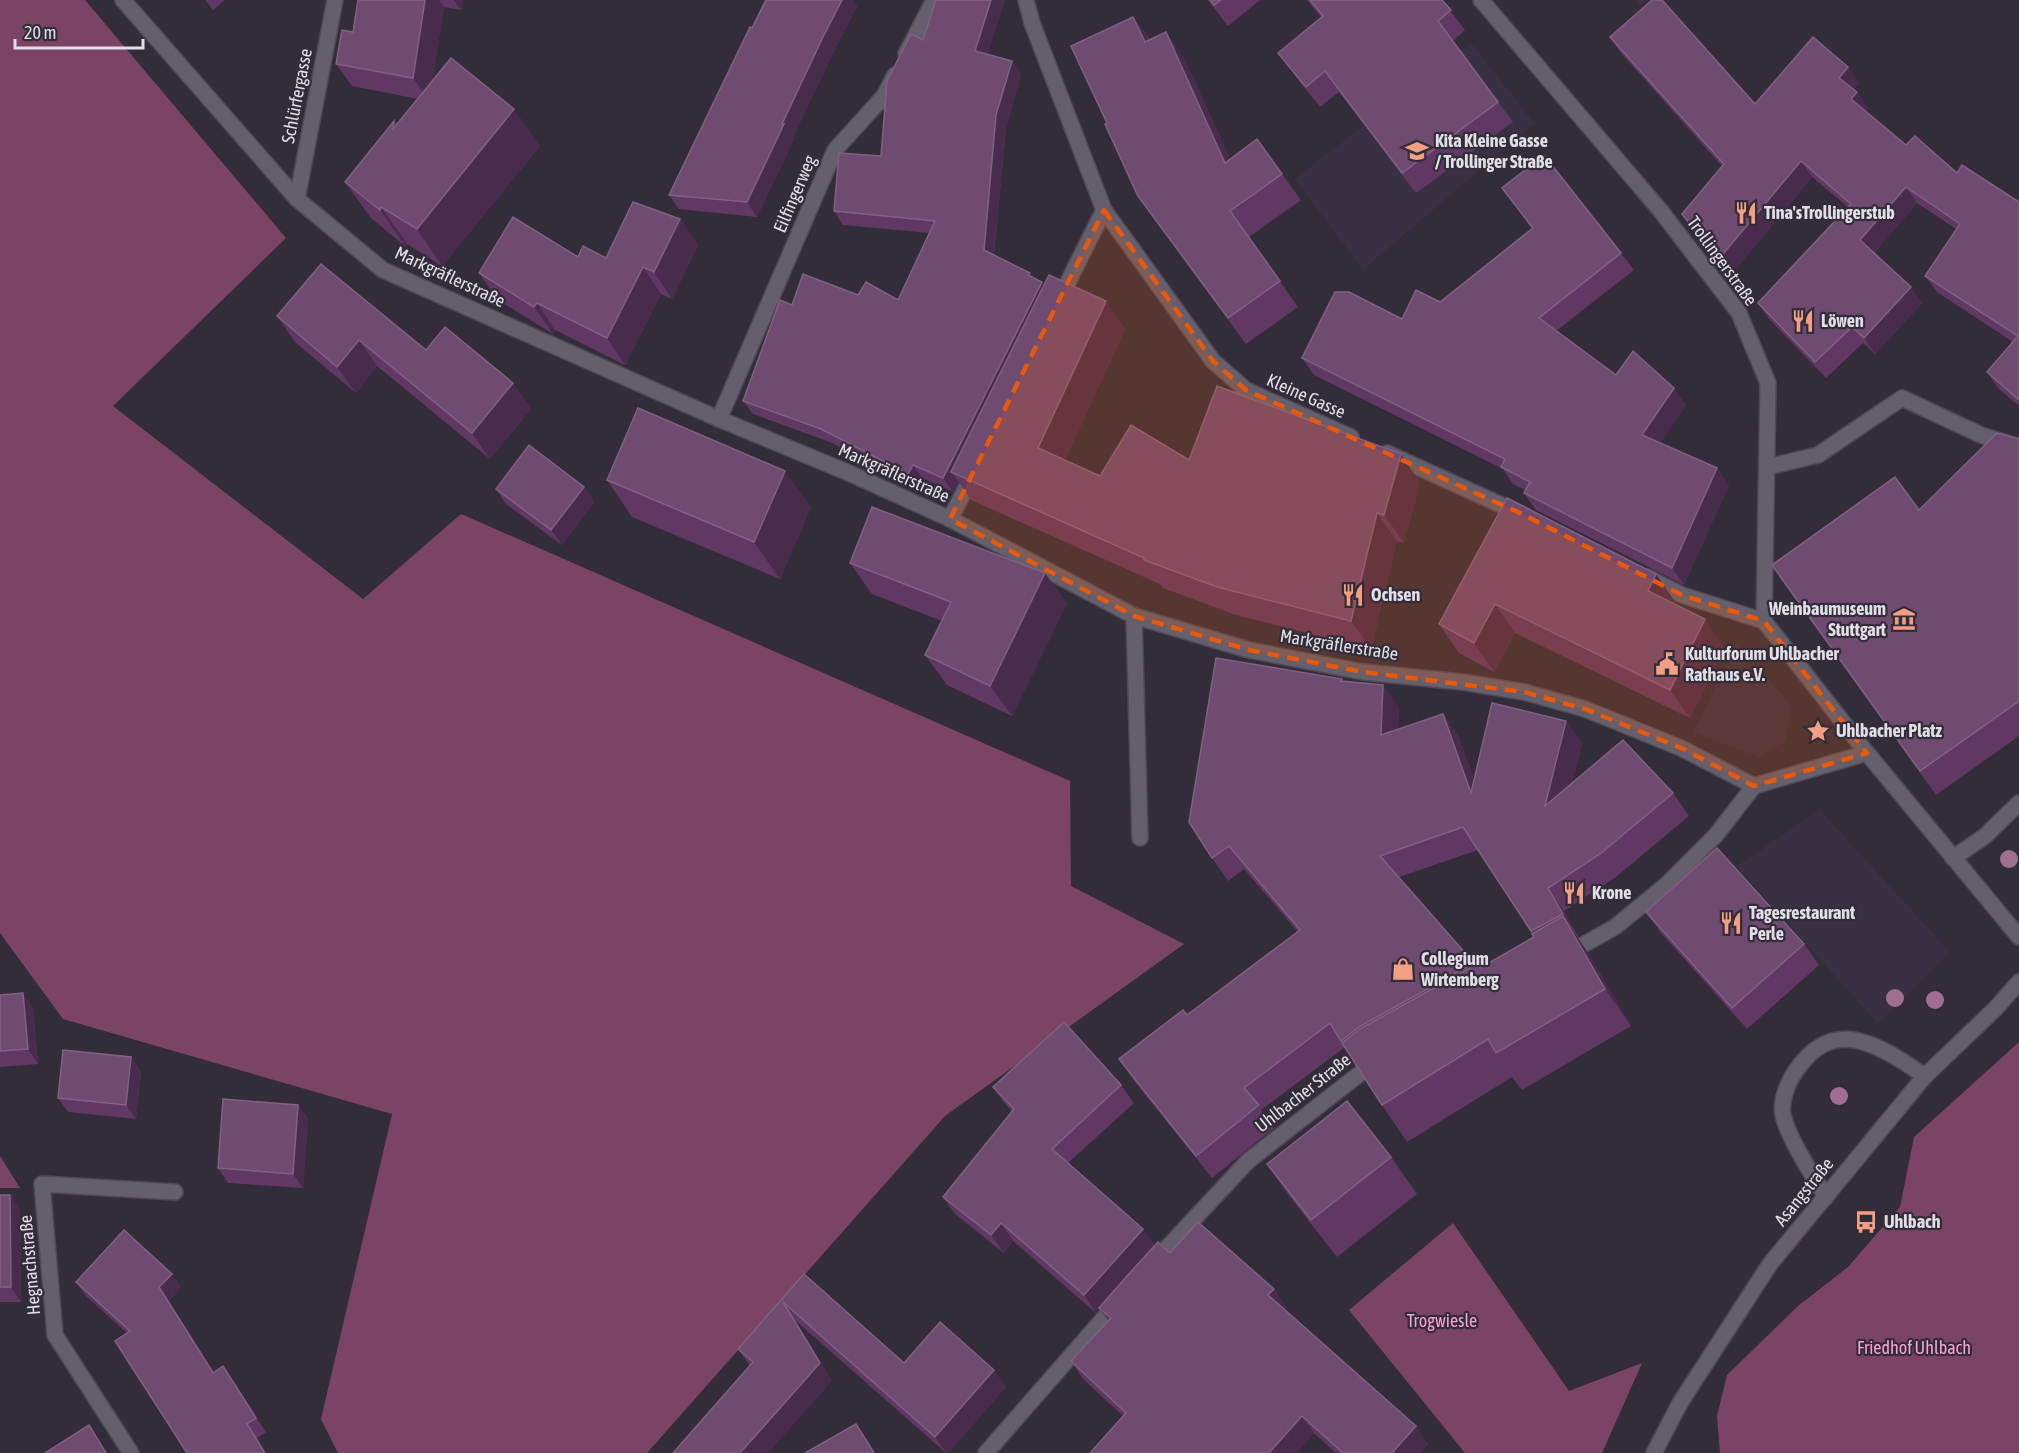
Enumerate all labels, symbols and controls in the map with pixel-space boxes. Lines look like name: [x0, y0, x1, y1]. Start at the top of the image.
scale bar: [15, 12, 142, 50]
text: 20 m: [24, 22, 56, 43]
street label: Schlürfergasse: [277, 47, 316, 145]
place label: Kita Kleine Gasse / Trollinger Straße: [1435, 130, 1553, 172]
school or university icon: Kita Kleine Gasse / Trollinger Straße: [1404, 138, 1430, 164]
street label: Eilfingerweg: [769, 152, 820, 236]
restaurant icon: Tina'sTrollingerstub: [1733, 200, 1759, 226]
place label: Tina'sTrollingerstub: [1764, 202, 1895, 223]
street label: Trollingerstraße: [1683, 212, 1762, 309]
street label: Markgräflerstraße: [392, 242, 509, 311]
restaurant icon: Löwen: [1790, 308, 1816, 334]
place label: Löwen: [1821, 310, 1864, 331]
street label: Kleine Gasse: [1264, 369, 1349, 422]
street label: Markgräflerstraße: [835, 439, 953, 506]
restaurant icon: Ochsen: [1340, 582, 1366, 608]
place label: Ochsen: [1371, 584, 1420, 605]
place label: Weinbaumuseum Stuttgart: [1768, 598, 1887, 640]
museum icon: Weinbaumuseum Stuttgart: [1891, 606, 1917, 632]
street label: Markgräflerstraße: [1279, 625, 1400, 664]
place label: Kulturforum Uhlbacher Rathaus e.V.: [1685, 643, 1840, 685]
public building icon: Kulturforum Uhlbacher Rathaus e.V.: [1654, 651, 1680, 677]
place icon: Uhlbacher Platz: [1805, 718, 1831, 744]
place label: Uhlbacher Platz: [1836, 720, 1943, 741]
restaurant icon: Krone: [1561, 880, 1587, 906]
place label: Krone: [1592, 882, 1632, 903]
place label: Tagesrestaurant Perle: [1749, 902, 1856, 944]
restaurant icon: Tagesrestaurant Perle: [1718, 910, 1744, 936]
place label: Collegium Wirtemberg: [1420, 948, 1499, 990]
shop icon: Collegium Wirtemberg: [1390, 956, 1416, 982]
street label: Uhlbacher Straße: [1251, 1049, 1354, 1136]
street label: Asangstraße: [1770, 1153, 1837, 1230]
bus stop icon: Uhlbach: [1853, 1209, 1879, 1235]
place label: Uhlbach: [1884, 1211, 1941, 1232]
street label: Hegnachstraße: [15, 1214, 44, 1316]
park label: Trogwiesle: [1407, 1310, 1477, 1331]
park label: Friedhof Uhlbach: [1857, 1337, 1971, 1358]

